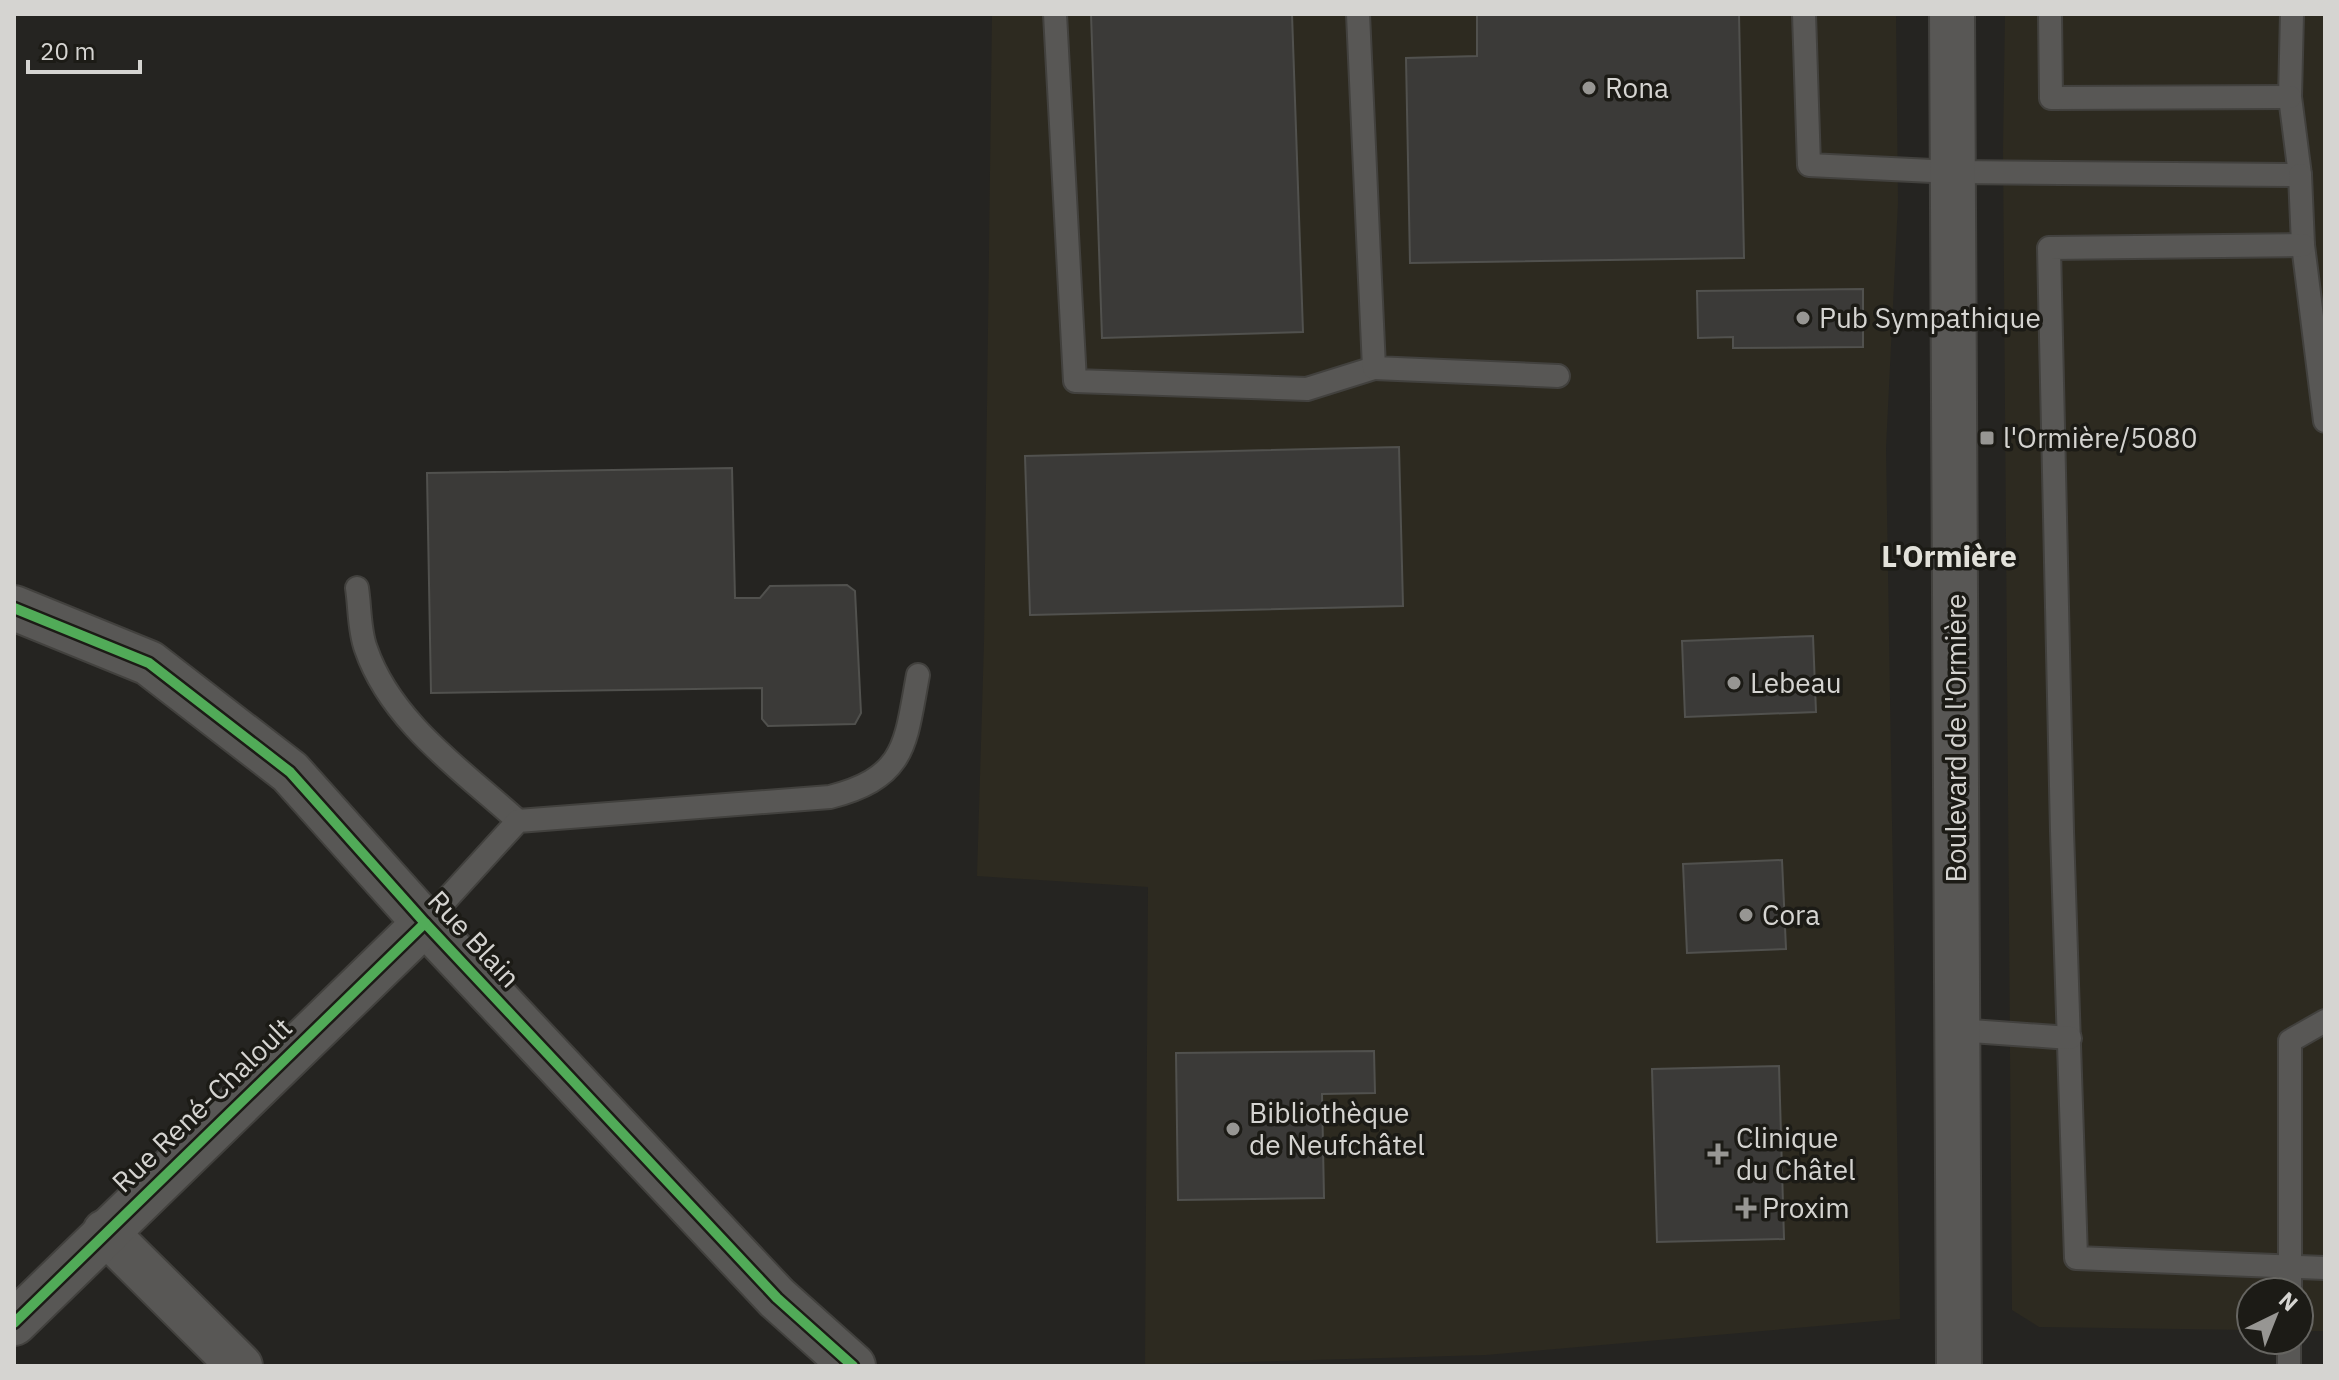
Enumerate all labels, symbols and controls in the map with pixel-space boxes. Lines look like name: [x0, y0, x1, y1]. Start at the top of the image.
scale bar: [28, 24, 140, 74]
text: 20 m: [40, 35, 95, 67]
place label: Rona: [1605, 69, 1669, 106]
marker: Rona: [1580, 79, 1598, 97]
place label: Pub Sympathique: [1819, 299, 2041, 336]
marker: Pub Sympathique: [1794, 309, 1812, 327]
place label: l'Ormière/5080: [2003, 419, 2197, 456]
marker: l'Ormière/5080: [1978, 429, 1996, 447]
district label: L'Ormière: [1881, 536, 2017, 575]
street label: Boulevard de l'Ormière: [1937, 594, 1974, 882]
place label: Lebeau: [1750, 664, 1842, 701]
marker: Lebeau: [1725, 674, 1743, 692]
street label: Rue Blain: [420, 882, 529, 995]
place label: Cora: [1762, 896, 1820, 933]
marker: Cora: [1737, 906, 1755, 924]
street label: Rue René-Chaloult: [104, 1009, 300, 1200]
place label: Bibliothèque de Neufchâtel: [1249, 1094, 1425, 1163]
place label: Clinique du Châtel: [1736, 1119, 1856, 1188]
marker: Bibliothèque de Neufchâtel: [1224, 1120, 1242, 1138]
marker: Clinique du Châtel: [1707, 1143, 1729, 1165]
place label: Proxim: [1762, 1189, 1850, 1226]
marker: Proxim: [1737, 1199, 1755, 1217]
north arrow: [2235, 1276, 2315, 1356]
text: N: [2273, 1285, 2305, 1317]

